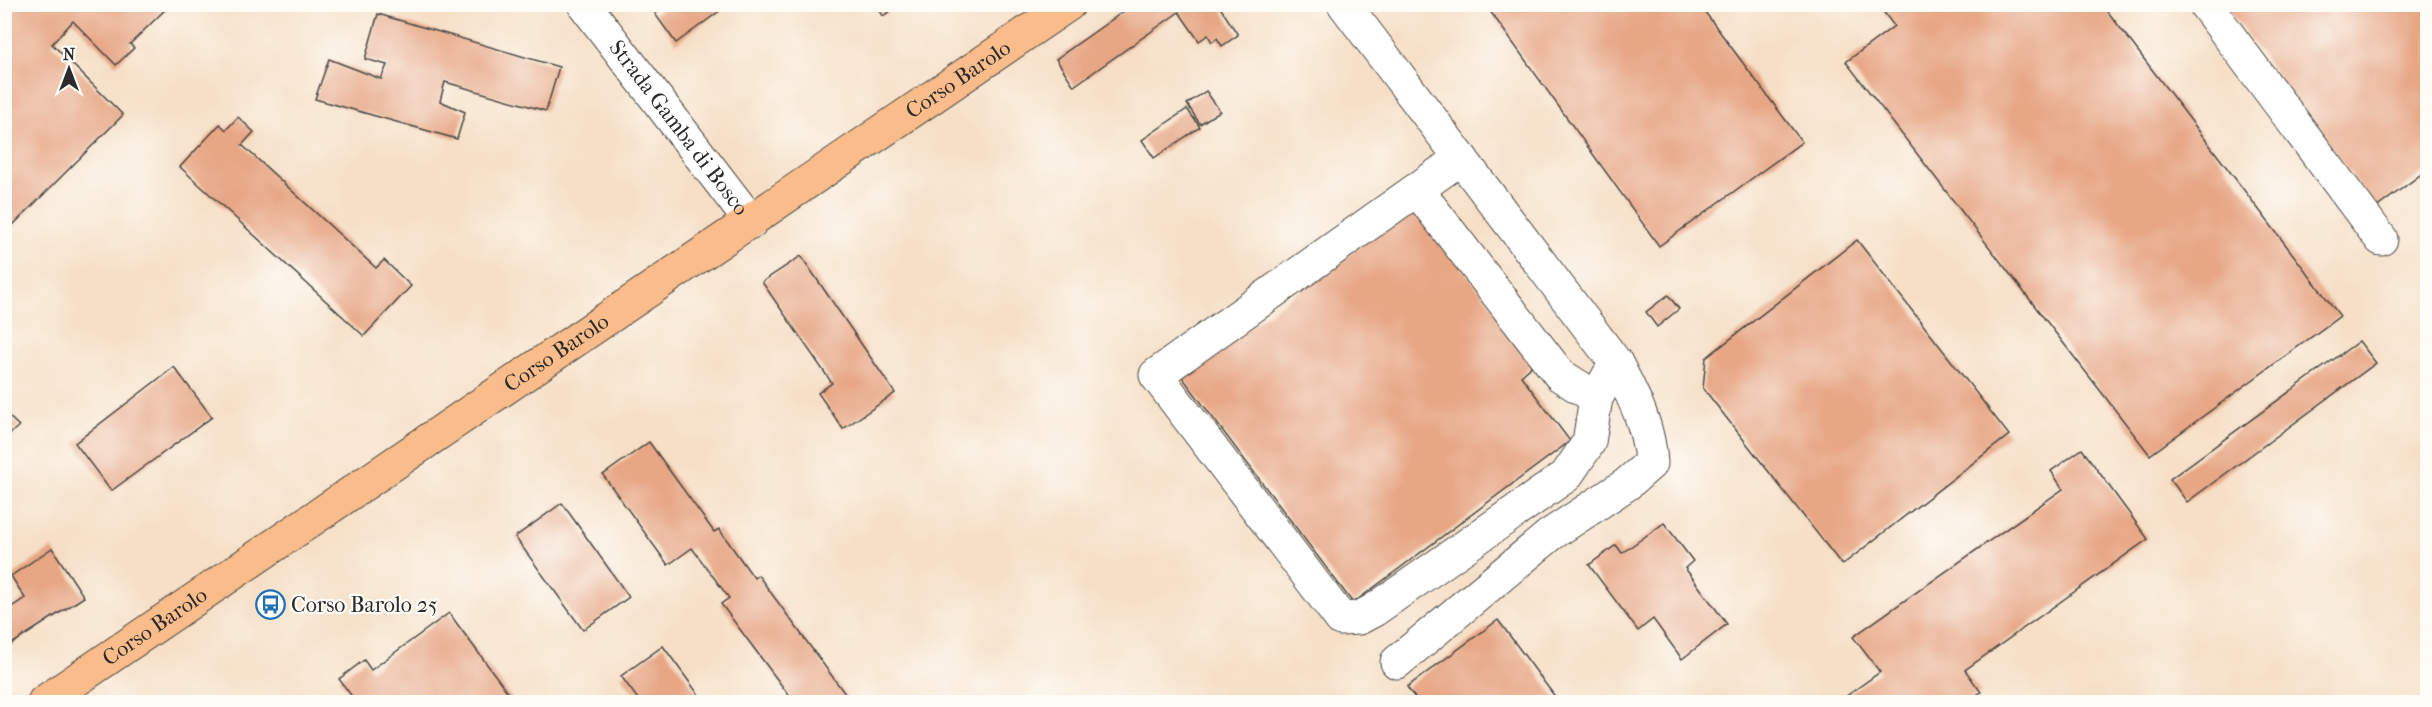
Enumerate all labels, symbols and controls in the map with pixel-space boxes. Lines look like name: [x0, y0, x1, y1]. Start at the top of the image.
street label: Strada Gamba di Bosco: [604, 35, 754, 221]
street label: Corso Barolo: [901, 35, 1015, 124]
north arrow: [39, 39, 99, 99]
text: N: [63, 45, 76, 64]
street label: Corso Barolo: [499, 308, 614, 398]
street label: Corso Barolo: [97, 582, 212, 671]
bus stop icon: Corso Barolo 25: [254, 589, 286, 621]
place label: Corso Barolo 25: [291, 592, 437, 618]

